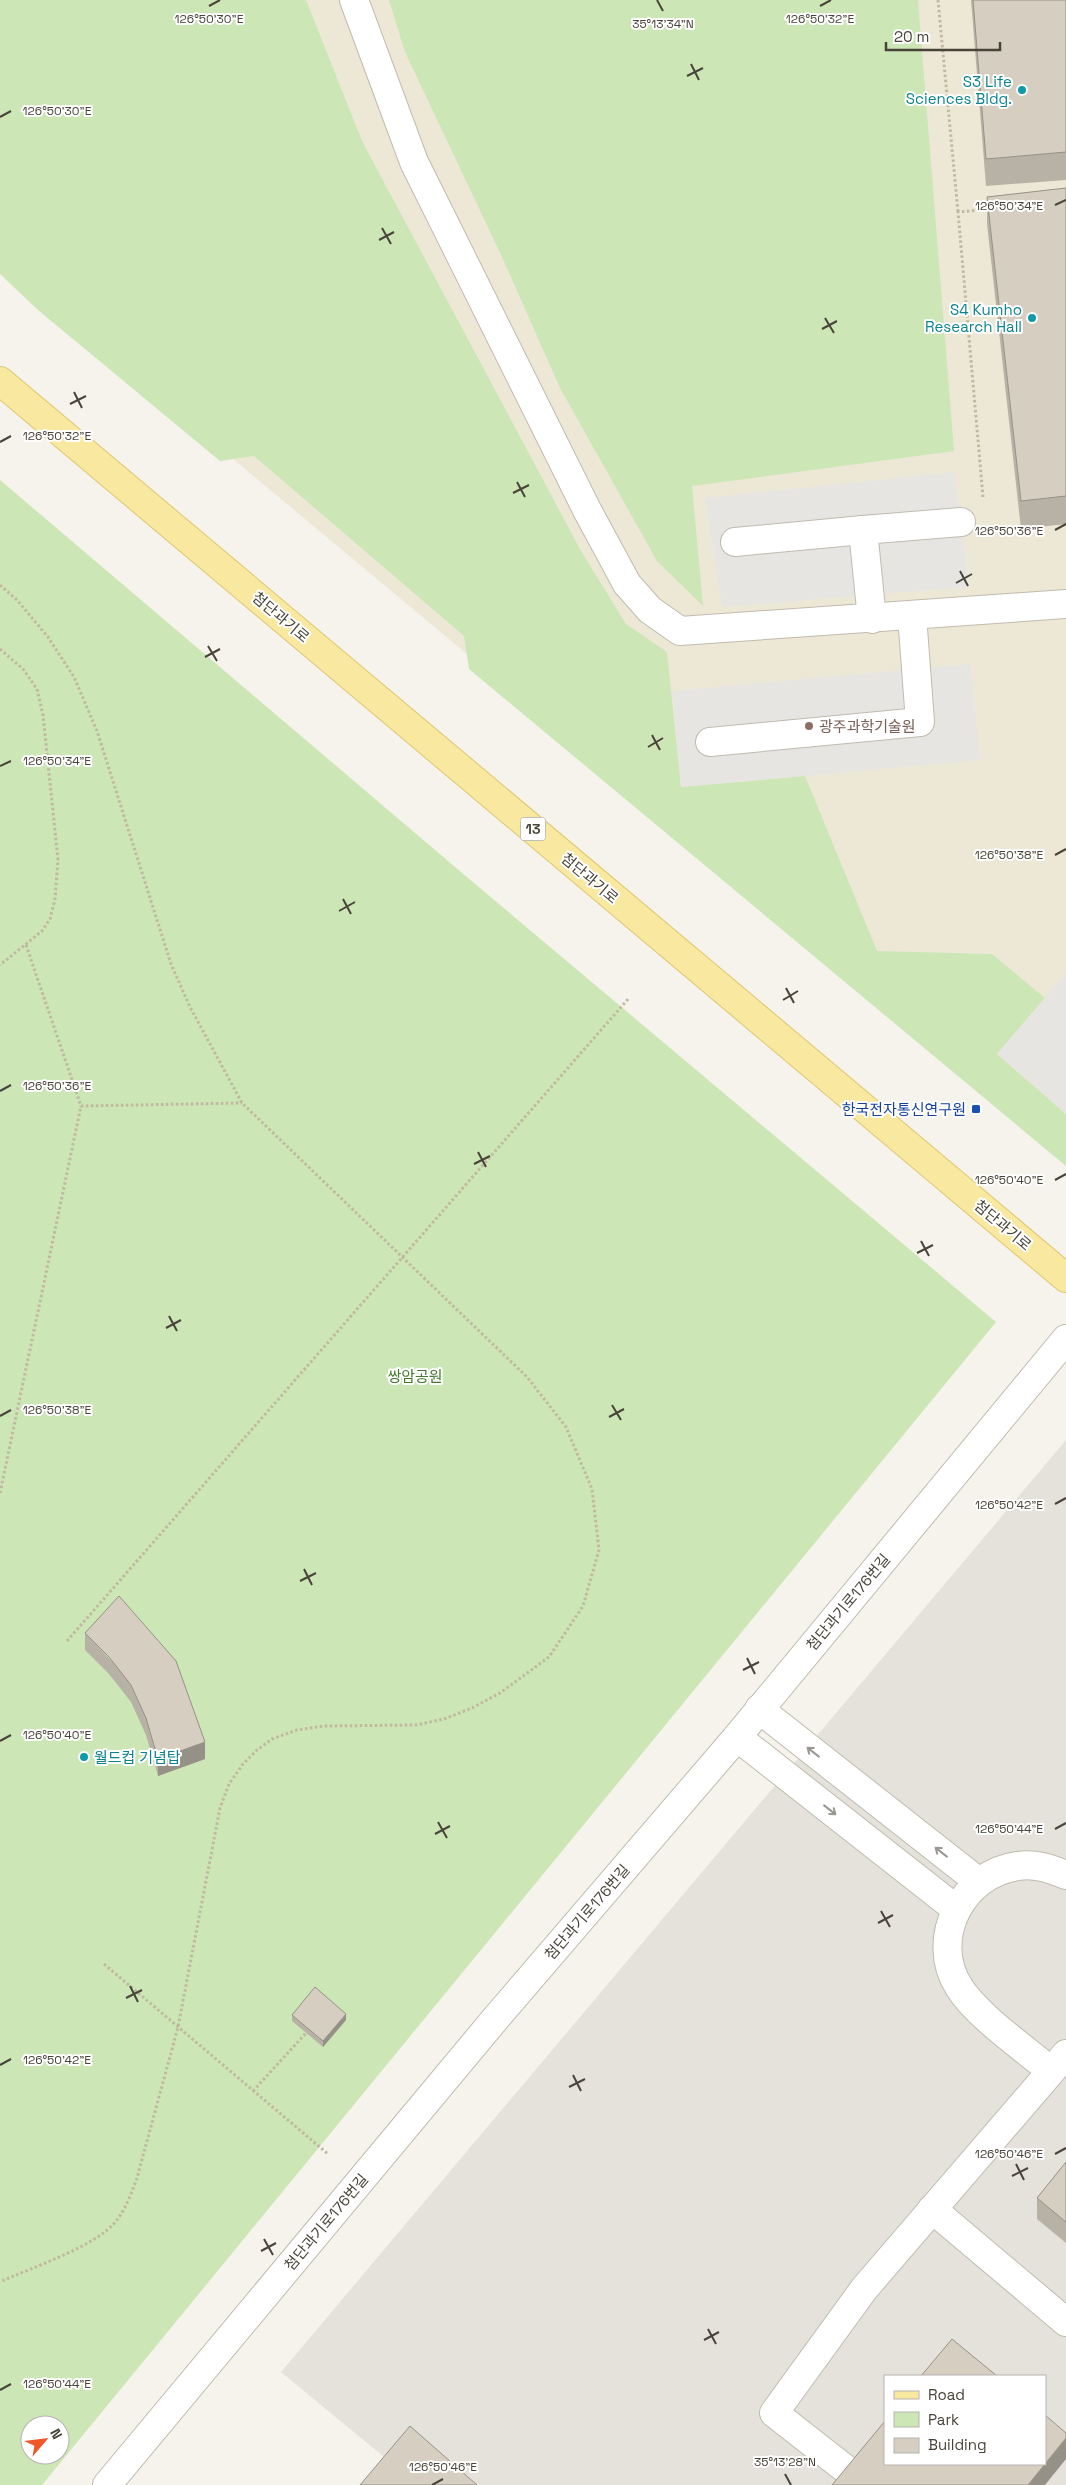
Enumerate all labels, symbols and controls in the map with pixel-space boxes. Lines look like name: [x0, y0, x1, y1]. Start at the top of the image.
text: 126°50'30"E: [175, 11, 244, 27]
text: 126°50'32"E: [786, 11, 854, 27]
text: 35°13'34"N: [632, 16, 694, 32]
scale bar: [886, 20, 1000, 52]
text: 20 m: [894, 27, 929, 46]
place label: S3 Life Sciences Bldg.: [906, 72, 1012, 108]
marker: S3 Life Sciences Bldg.: [1016, 84, 1028, 96]
text: 126°50'30"E: [23, 103, 92, 119]
text: 126°50'34"E: [975, 198, 1043, 214]
place label: S4 Kumho Research Hall: [925, 300, 1022, 336]
marker: S4 Kumho Research Hall: [1026, 312, 1038, 324]
text: 126°50'32"E: [23, 428, 91, 444]
text: 126°50'36"E: [975, 523, 1043, 539]
street label: 첨단과기로: [248, 588, 314, 646]
place label: 광주과학기술원: [819, 717, 916, 736]
marker: 광주과학기술원: [803, 720, 815, 732]
text: 126°50'34"E: [23, 753, 91, 769]
road number: 13: [520, 818, 546, 841]
text: 126°50'38"E: [975, 847, 1044, 863]
street label: 첨단과기로: [557, 849, 623, 907]
text: 126°50'36"E: [23, 1078, 91, 1094]
place label: 한국전자통신연구원: [842, 1100, 966, 1119]
marker: 한국전자통신연구원: [970, 1103, 982, 1115]
text: 126°50'40"E: [975, 1172, 1044, 1188]
street label: 첨단과기로: [970, 1196, 1036, 1254]
park label: 쌍암공원: [387, 1367, 443, 1386]
text: 126°50'38"E: [23, 1402, 92, 1418]
text: 126°50'42"E: [975, 1497, 1043, 1513]
street label: 첨단과기로176번길: [802, 1550, 894, 1654]
text: 126°50'40"E: [23, 1727, 92, 1743]
one-way arrow: [807, 1746, 820, 1757]
place label: 월드컵 기념탑: [94, 1748, 181, 1767]
marker: 월드컵 기념탑: [78, 1751, 90, 1763]
one-way arrow: [823, 1805, 837, 1815]
text: 126°50'44"E: [975, 1821, 1043, 1837]
one-way arrow: [935, 1847, 948, 1858]
street label: 첨단과기로176번길: [540, 1860, 634, 1964]
text: 126°50'42"E: [23, 2052, 91, 2068]
text: 126°50'46"E: [975, 2146, 1043, 2162]
street label: 첨단과기로176번길: [280, 2170, 372, 2274]
legend: [884, 2375, 1046, 2465]
text: 126°50'44"E: [23, 2376, 91, 2392]
text: Road: [928, 2385, 965, 2404]
text: Park: [928, 2410, 959, 2429]
north arrow: [20, 2415, 70, 2465]
text: N: [46, 2426, 67, 2442]
text: Building: [928, 2435, 987, 2454]
text: 35°13'28"N: [754, 2454, 816, 2470]
text: 126°50'46"E: [409, 2459, 477, 2475]

